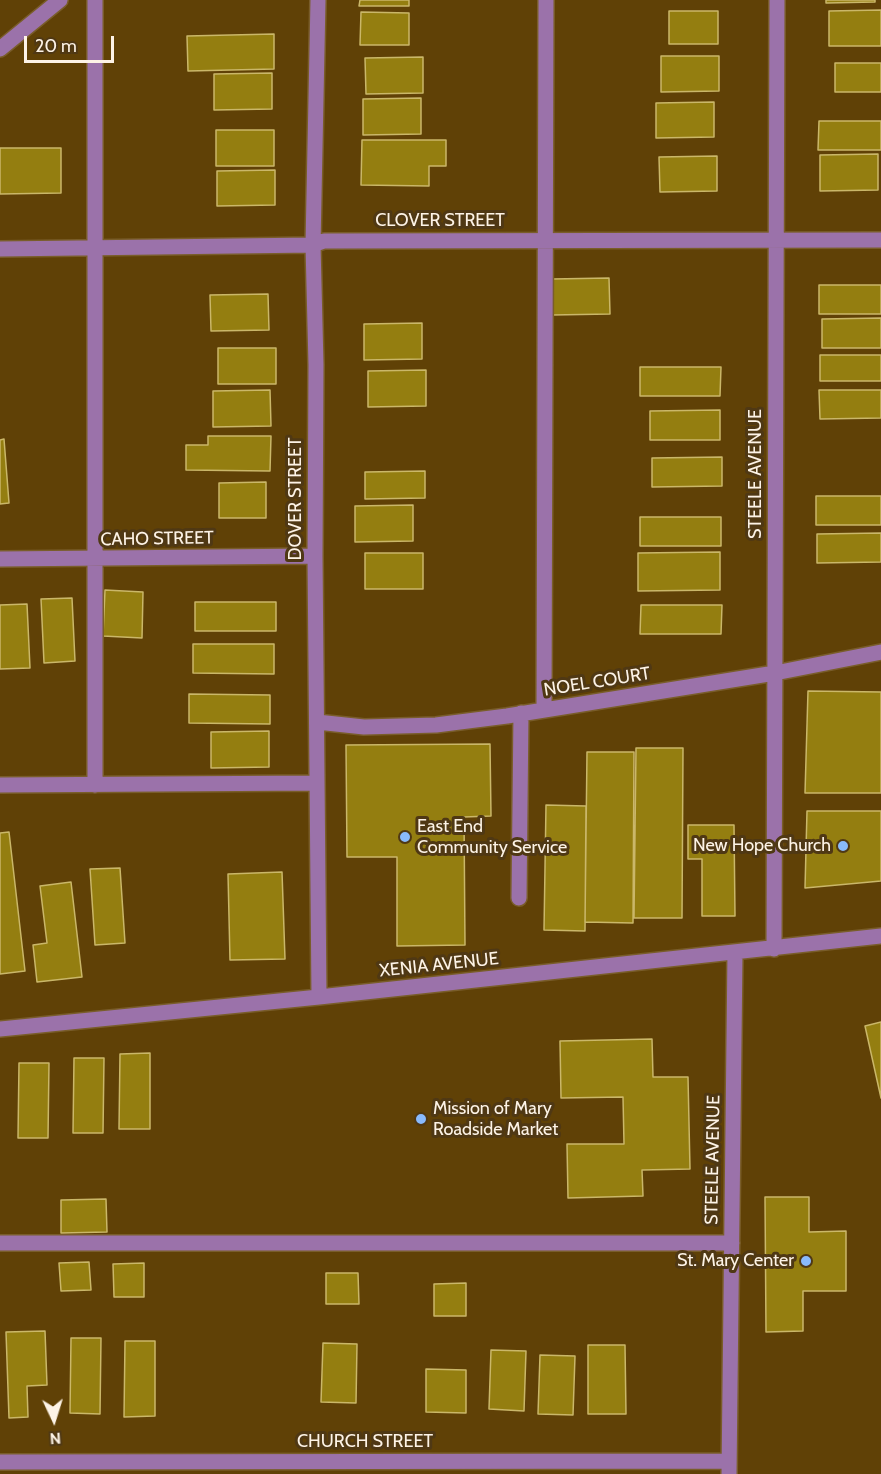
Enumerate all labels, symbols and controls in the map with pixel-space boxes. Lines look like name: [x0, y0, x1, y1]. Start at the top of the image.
scale bar: [27, 24, 117, 62]
text: 20 m: [35, 35, 77, 57]
street label: CLOVER STREET: [375, 210, 505, 232]
street label: STEELE AVENUE: [745, 409, 767, 539]
street label: DOVER STREET: [285, 437, 307, 561]
street label: CAHO STREET: [100, 527, 214, 551]
street label: NOEL COURT: [542, 663, 652, 701]
place label: East End Community Service: [417, 816, 567, 858]
marker: East End Community Service: [398, 830, 412, 844]
place label: New Hope Church: [693, 835, 831, 857]
marker: New Hope Church: [836, 839, 850, 853]
street label: XENIA AVENUE: [378, 948, 500, 982]
street label: STEELE AVENUE: [701, 1095, 725, 1225]
place label: Mission of Mary Roadside Market: [433, 1098, 558, 1140]
marker: Mission of Mary Roadside Market: [414, 1112, 428, 1126]
place label: St. Mary Center: [677, 1250, 794, 1272]
marker: St. Mary Center: [799, 1254, 813, 1268]
north arrow: [24, 1390, 84, 1450]
text: N: [49, 1429, 62, 1448]
street label: CHURCH STREET: [297, 1431, 433, 1453]

